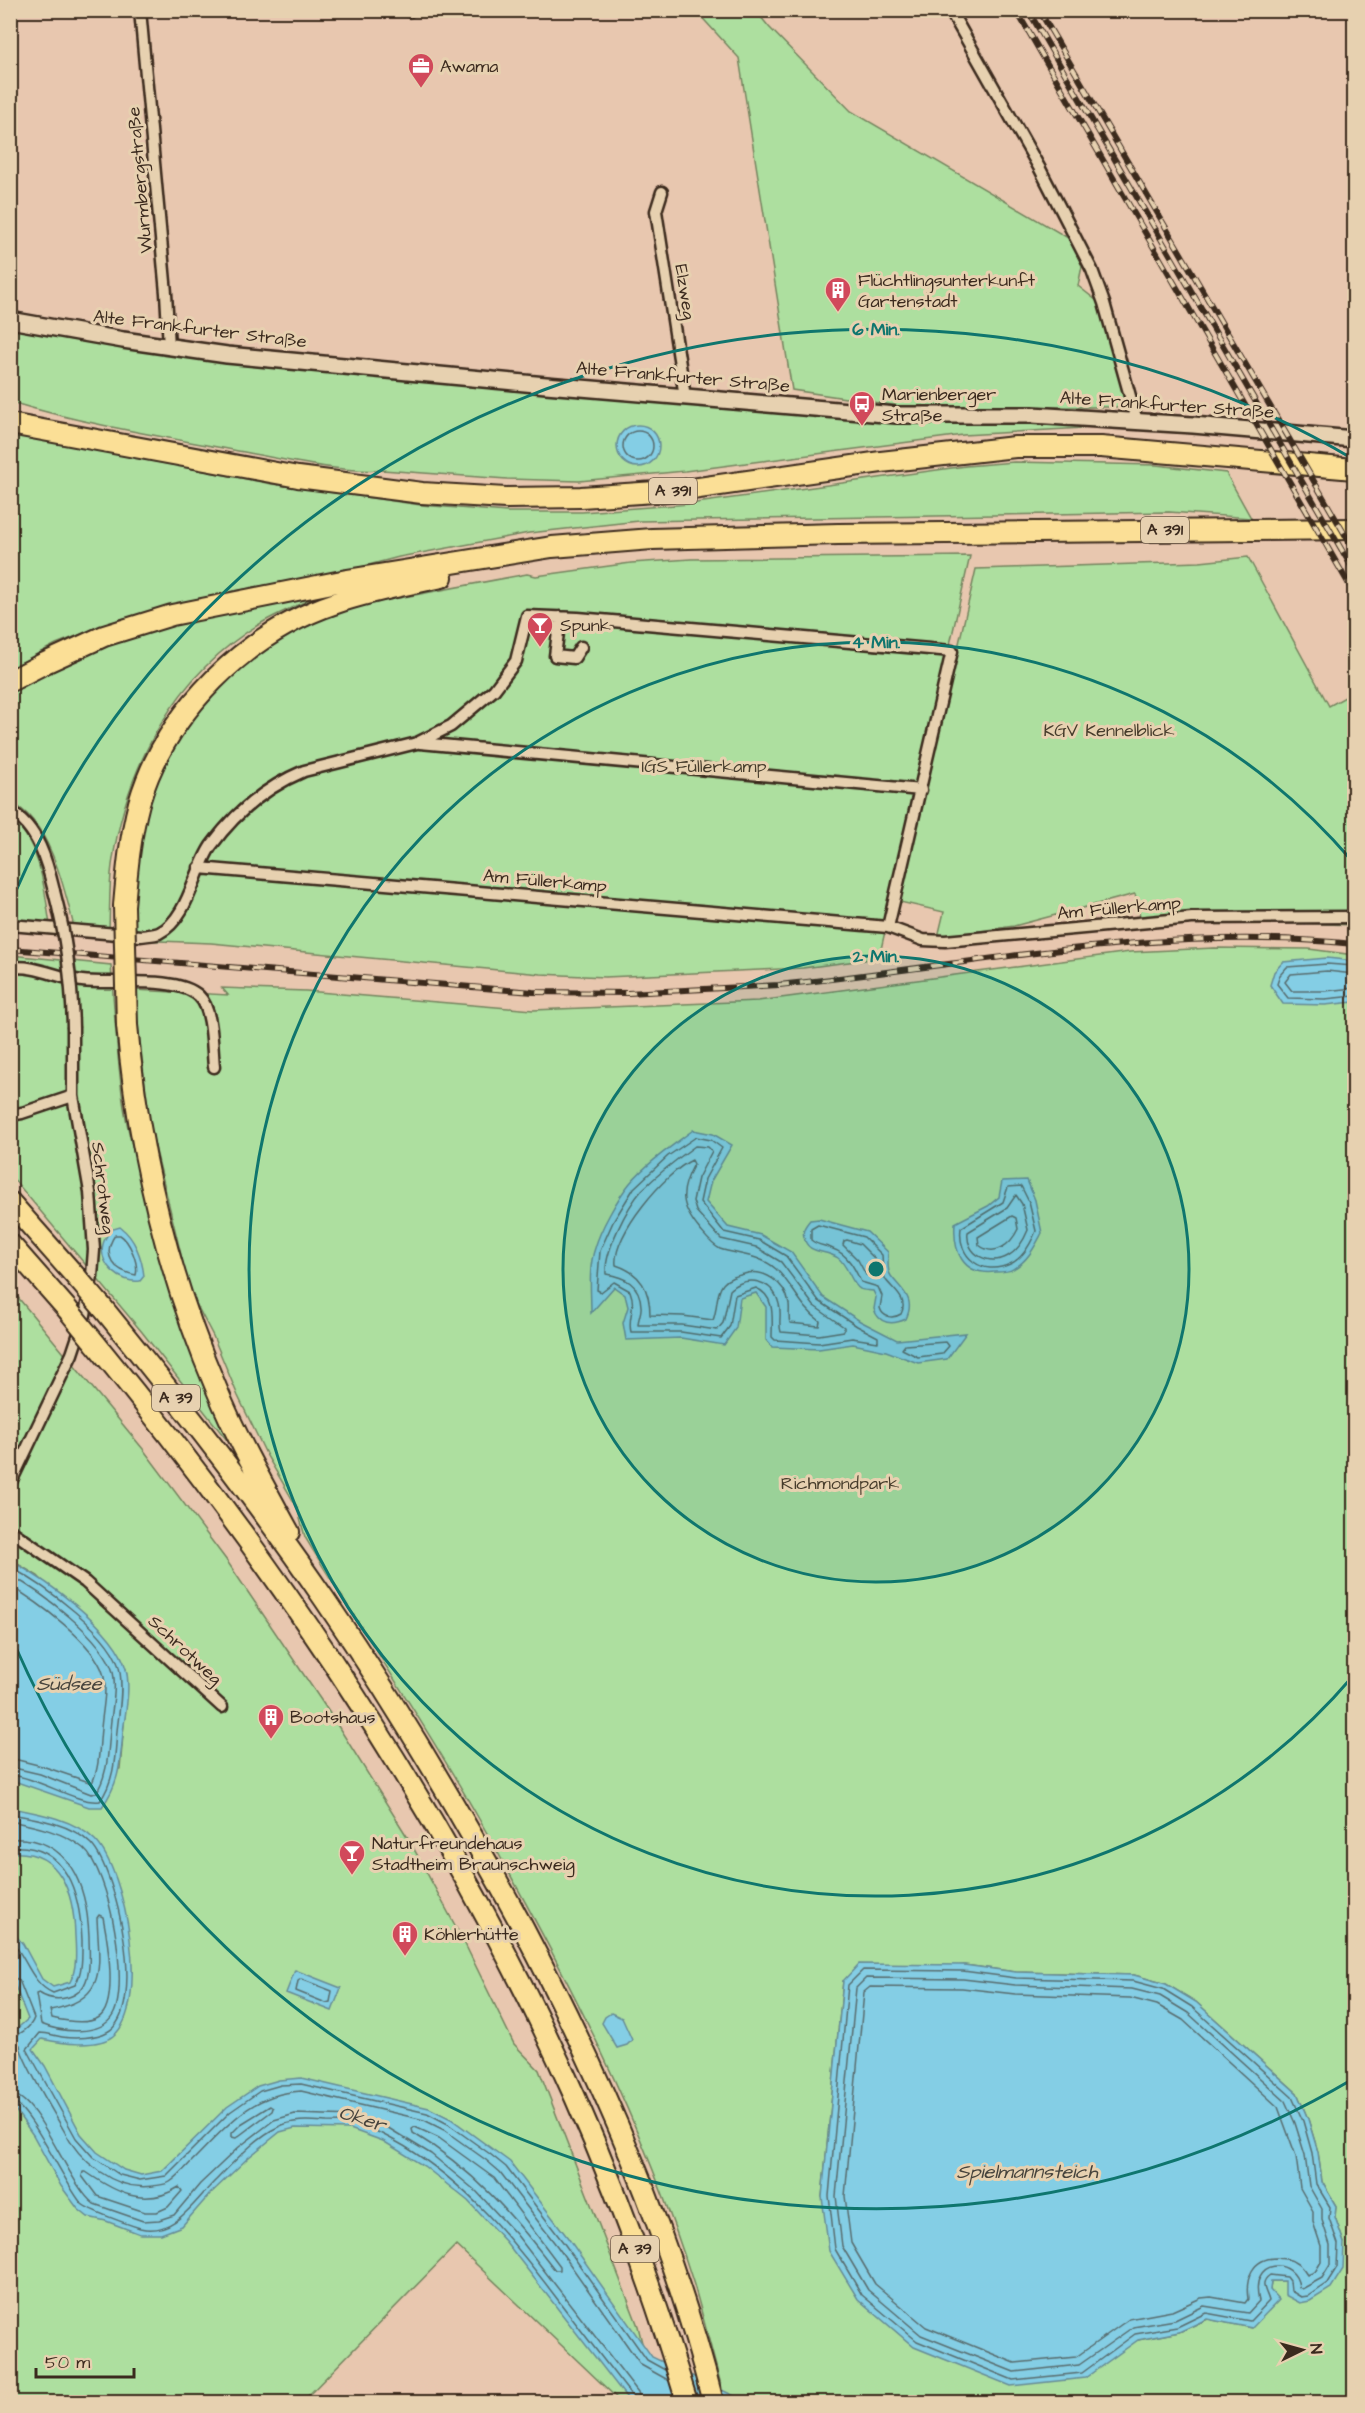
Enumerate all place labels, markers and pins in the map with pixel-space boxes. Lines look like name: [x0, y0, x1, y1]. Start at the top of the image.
office icon: Awama: [406, 51, 436, 89]
place label: Awama: [440, 54, 498, 79]
place label: Flüchtlingsunterkunft Gartenstadt: [858, 268, 1036, 314]
building icon: Flüchtlingsunterkunft Gartenstadt: [823, 275, 853, 313]
place label: Marienberger Straße: [882, 382, 996, 428]
bus stop icon: Marienberger Straße: [847, 389, 877, 427]
bar icon: Spunk: [525, 610, 555, 648]
place label: Spunk: [560, 613, 611, 638]
centre of rings: [866, 1259, 886, 1279]
building icon: Bootshaus: [256, 1702, 286, 1740]
place label: Bootshaus: [290, 1705, 376, 1730]
place label: Naturfreundehaus Stadtheim Braunschweig: [372, 1831, 575, 1878]
bar icon: Naturfreundehaus Stadtheim Braunschweig: [337, 1838, 367, 1876]
building icon: Köhlerhütte: [390, 1919, 420, 1957]
place label: Köhlerhütte: [424, 1922, 519, 1947]

